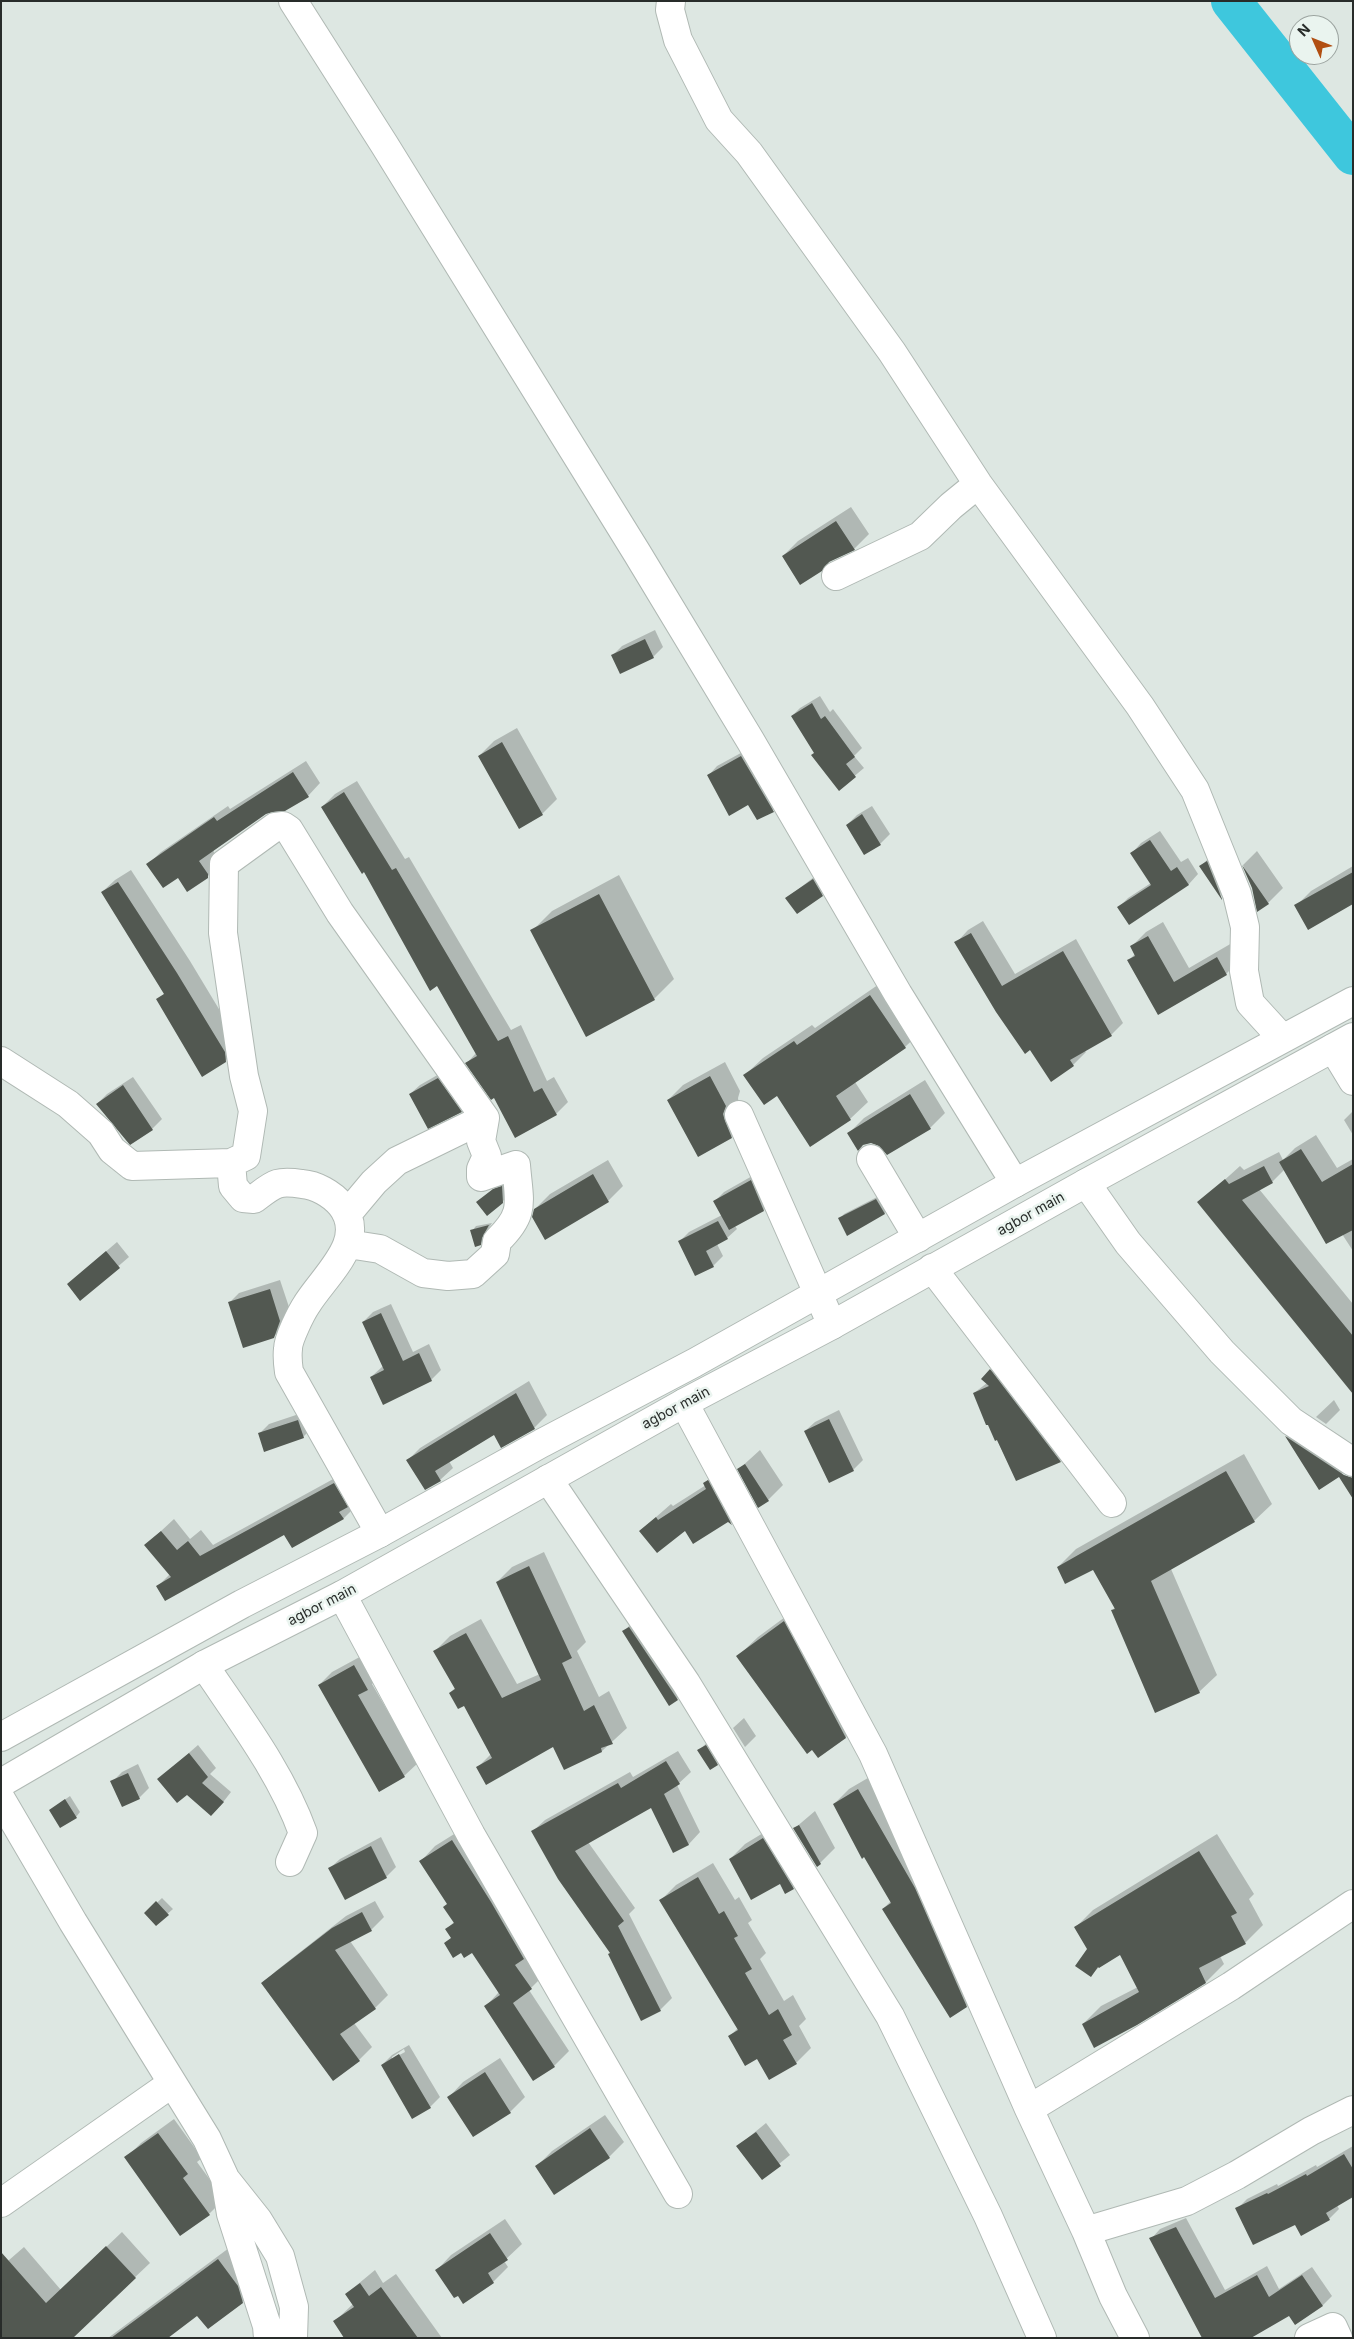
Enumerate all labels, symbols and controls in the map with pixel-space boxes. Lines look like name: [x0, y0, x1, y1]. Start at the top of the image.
north arrow: [1289, 15, 1339, 65]
text: N: [1294, 20, 1313, 40]
street label: agbor main: [994, 1189, 1068, 1239]
street label: agbor main: [639, 1383, 713, 1433]
street label: agbor main: [285, 1581, 359, 1629]

